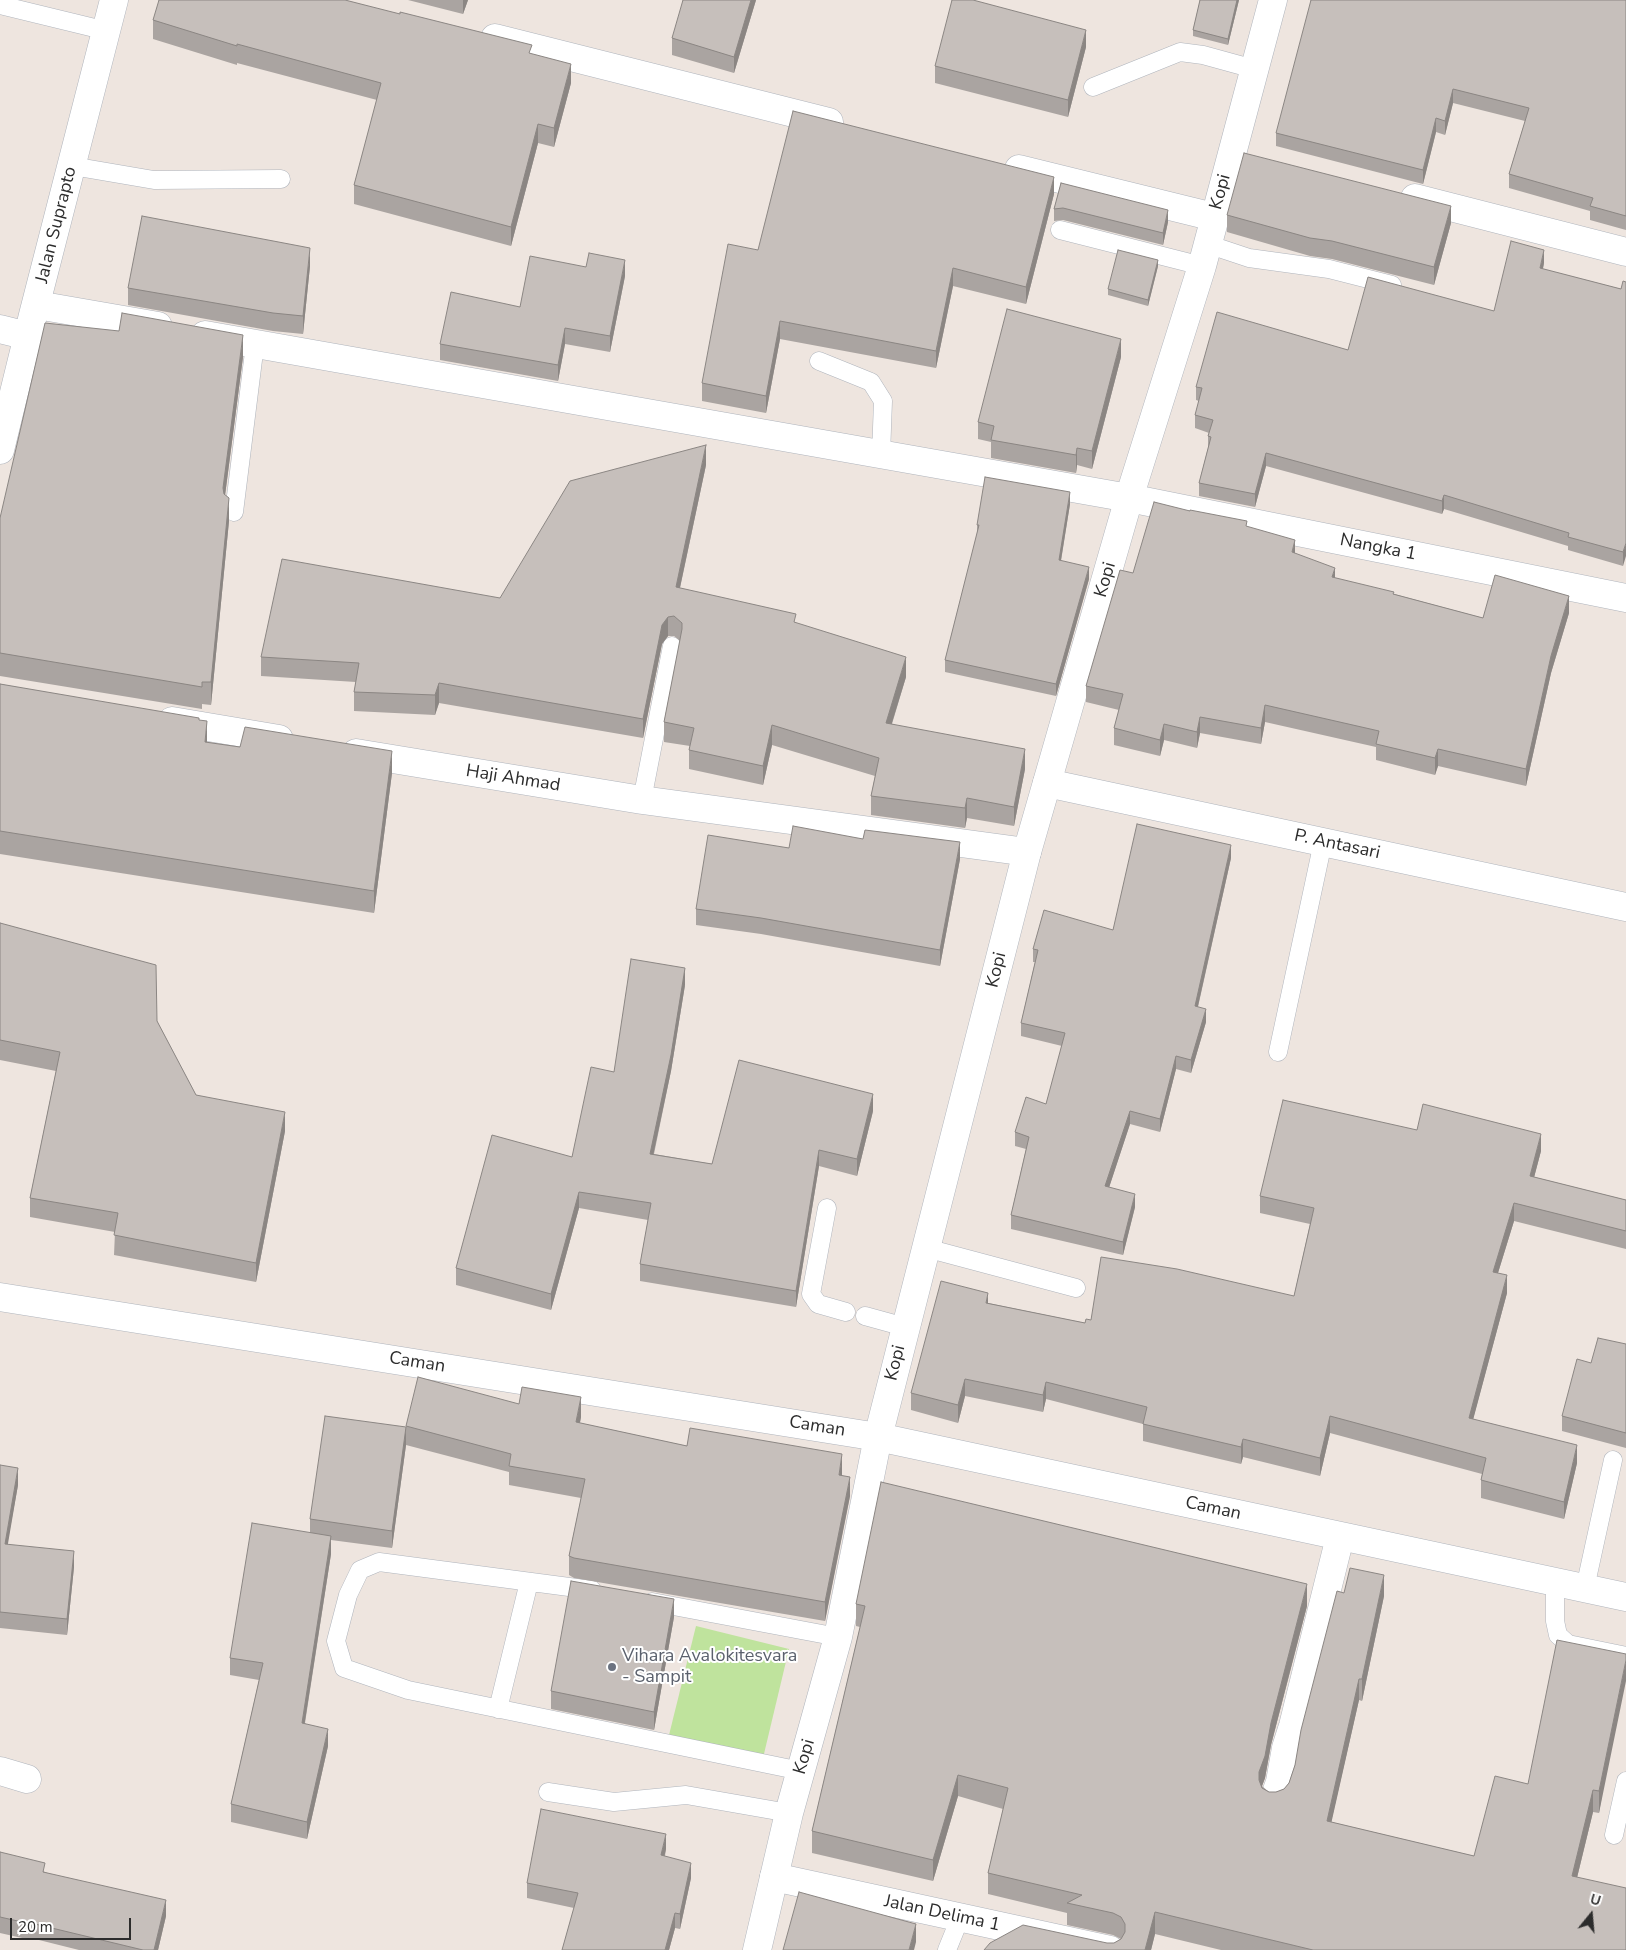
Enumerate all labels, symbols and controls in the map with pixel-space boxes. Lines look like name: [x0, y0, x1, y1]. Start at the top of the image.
street label: Jalan Suprapto: [32, 165, 82, 285]
street label: Kopi: [1206, 172, 1236, 212]
street label: Nangka 1: [1338, 530, 1418, 566]
street label: Kopi: [1091, 560, 1121, 600]
street label: Haji Ahmad: [464, 761, 562, 797]
street label: P. Antasari: [1292, 825, 1382, 865]
street label: Kopi: [982, 950, 1012, 990]
street label: Kopi: [881, 1343, 911, 1383]
street label: Caman: [387, 1348, 447, 1378]
street label: Caman: [787, 1412, 847, 1442]
street label: Caman: [1183, 1493, 1243, 1525]
place label: Vihara Avalokitesvara - Sampit: [622, 1646, 797, 1688]
marker: Vihara Avalokitesvara - Sampit: [606, 1661, 618, 1673]
street label: Kopi: [790, 1737, 820, 1777]
north arrow: [1566, 1890, 1616, 1940]
text: U: [1588, 1890, 1603, 1911]
street label: Jalan Delima 1: [882, 1891, 1002, 1937]
scale bar: [12, 1908, 134, 1940]
text: 20 m: [18, 1917, 53, 1937]

